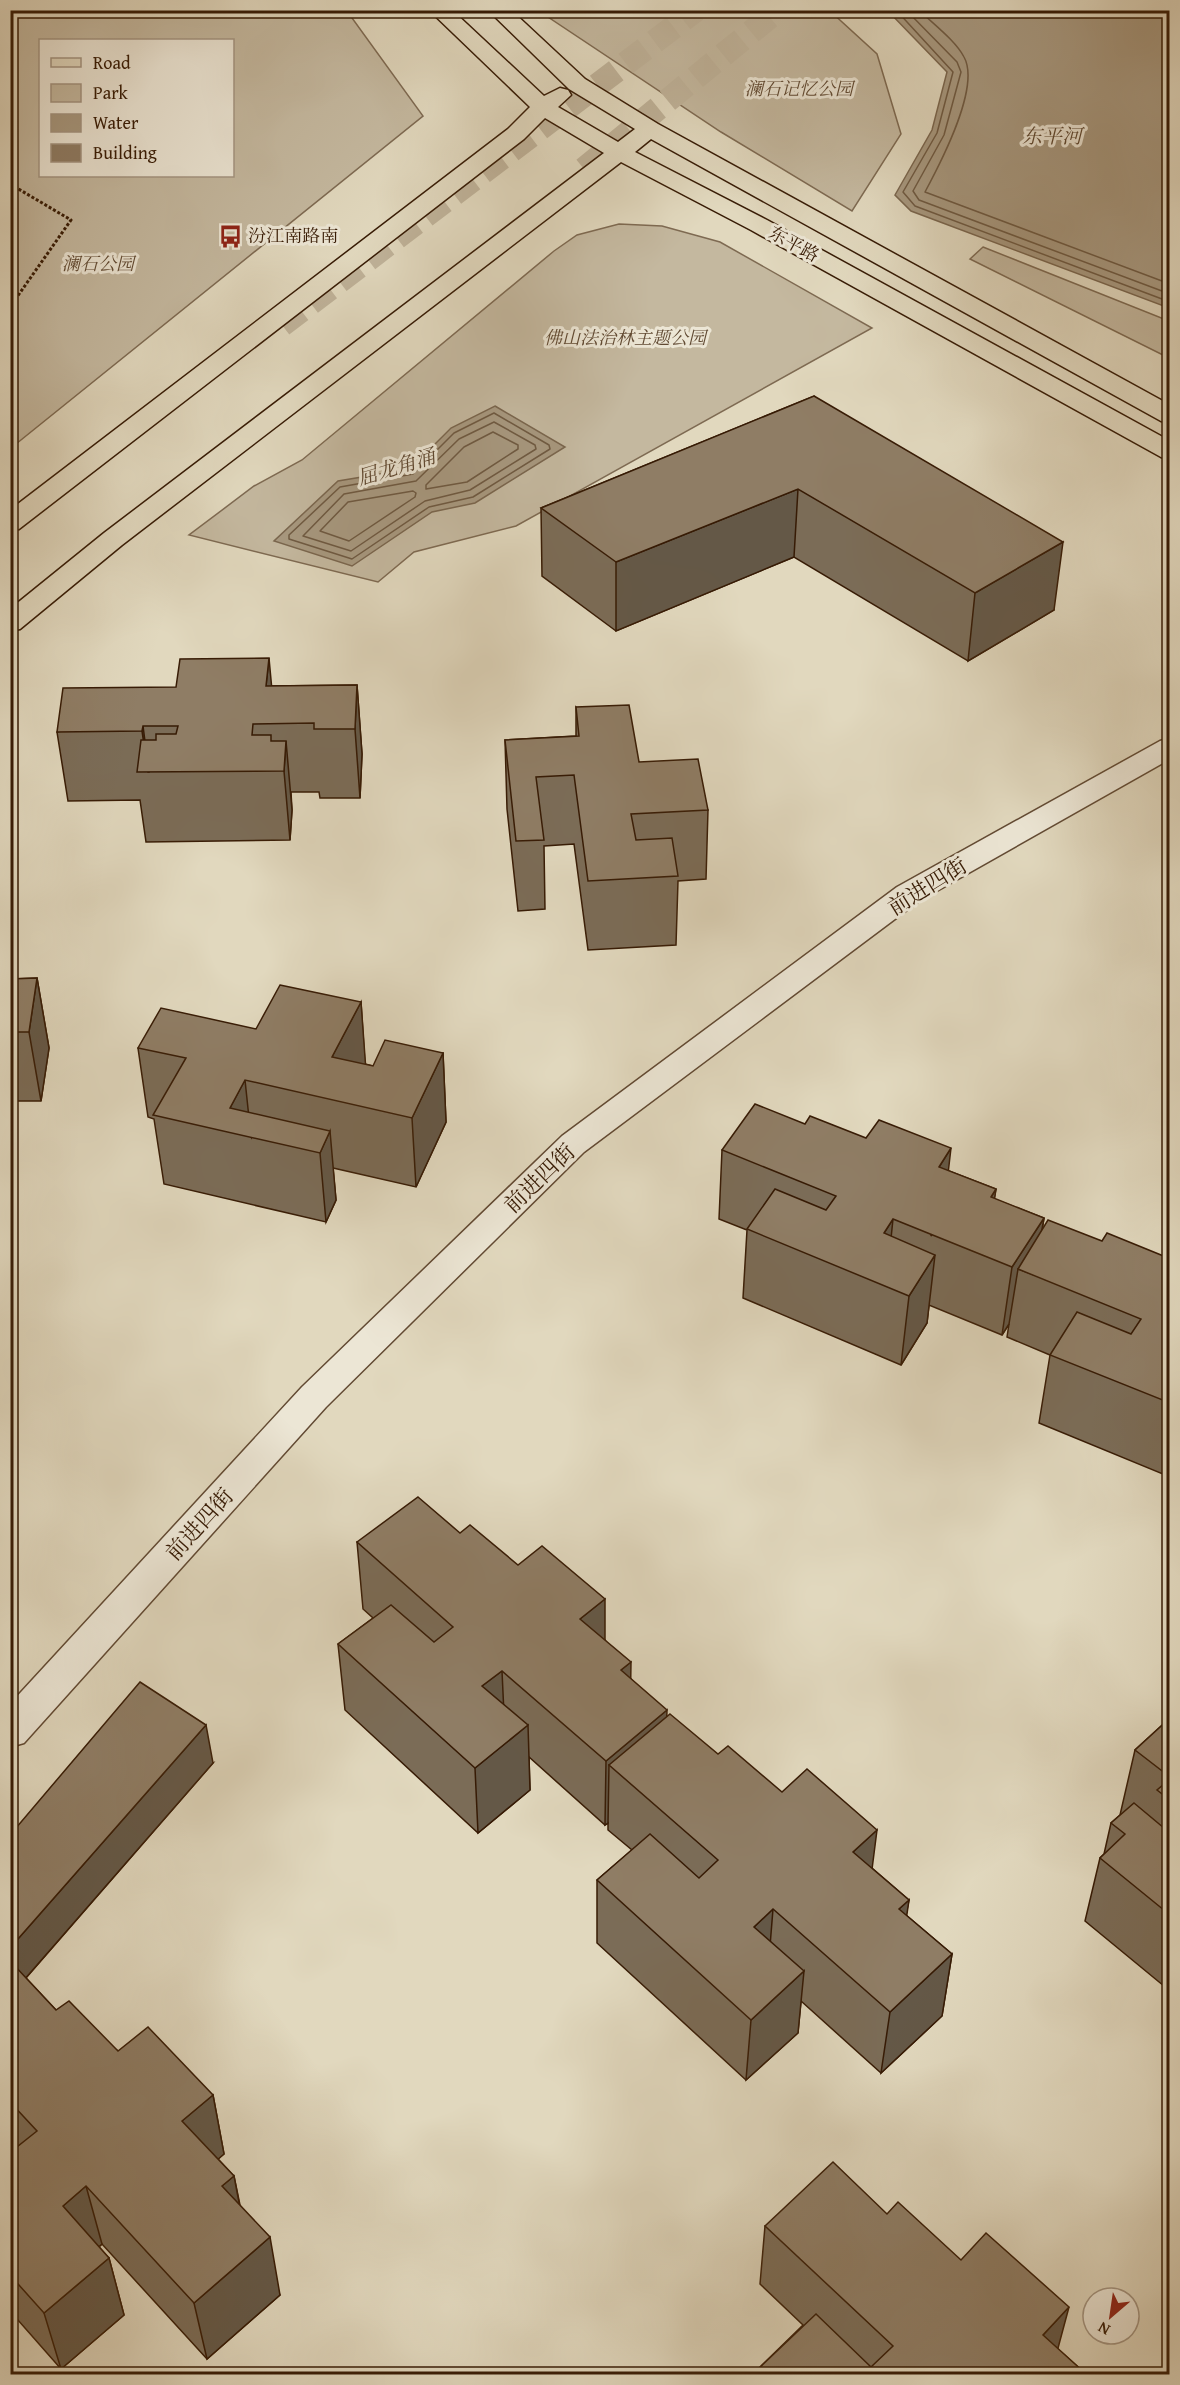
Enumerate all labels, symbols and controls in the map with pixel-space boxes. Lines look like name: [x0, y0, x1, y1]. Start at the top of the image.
legend: [39, 39, 234, 177]
text: Road: [93, 49, 131, 76]
park label: 澜石记忆公园: [745, 75, 856, 102]
text: Park: [93, 79, 129, 106]
text: Water: [93, 109, 139, 136]
water label: 东平河: [1022, 121, 1085, 150]
text: Building: [93, 139, 157, 166]
street label: 东平路: [764, 219, 824, 268]
place label: 汾江南路南: [248, 222, 338, 249]
bus stop icon: 汾江南路南: [217, 223, 243, 249]
park label: 澜石公园: [62, 250, 137, 277]
park label: 佛山法治林主题公园: [544, 324, 709, 351]
water label: 屈龙角涌: [353, 440, 440, 492]
street label: 前进四街: [881, 849, 973, 923]
street label: 前进四街: [496, 1136, 582, 1220]
street label: 前进四街: [158, 1481, 240, 1567]
north arrow: [1081, 2286, 1141, 2346]
text: N: [1093, 2316, 1114, 2342]

